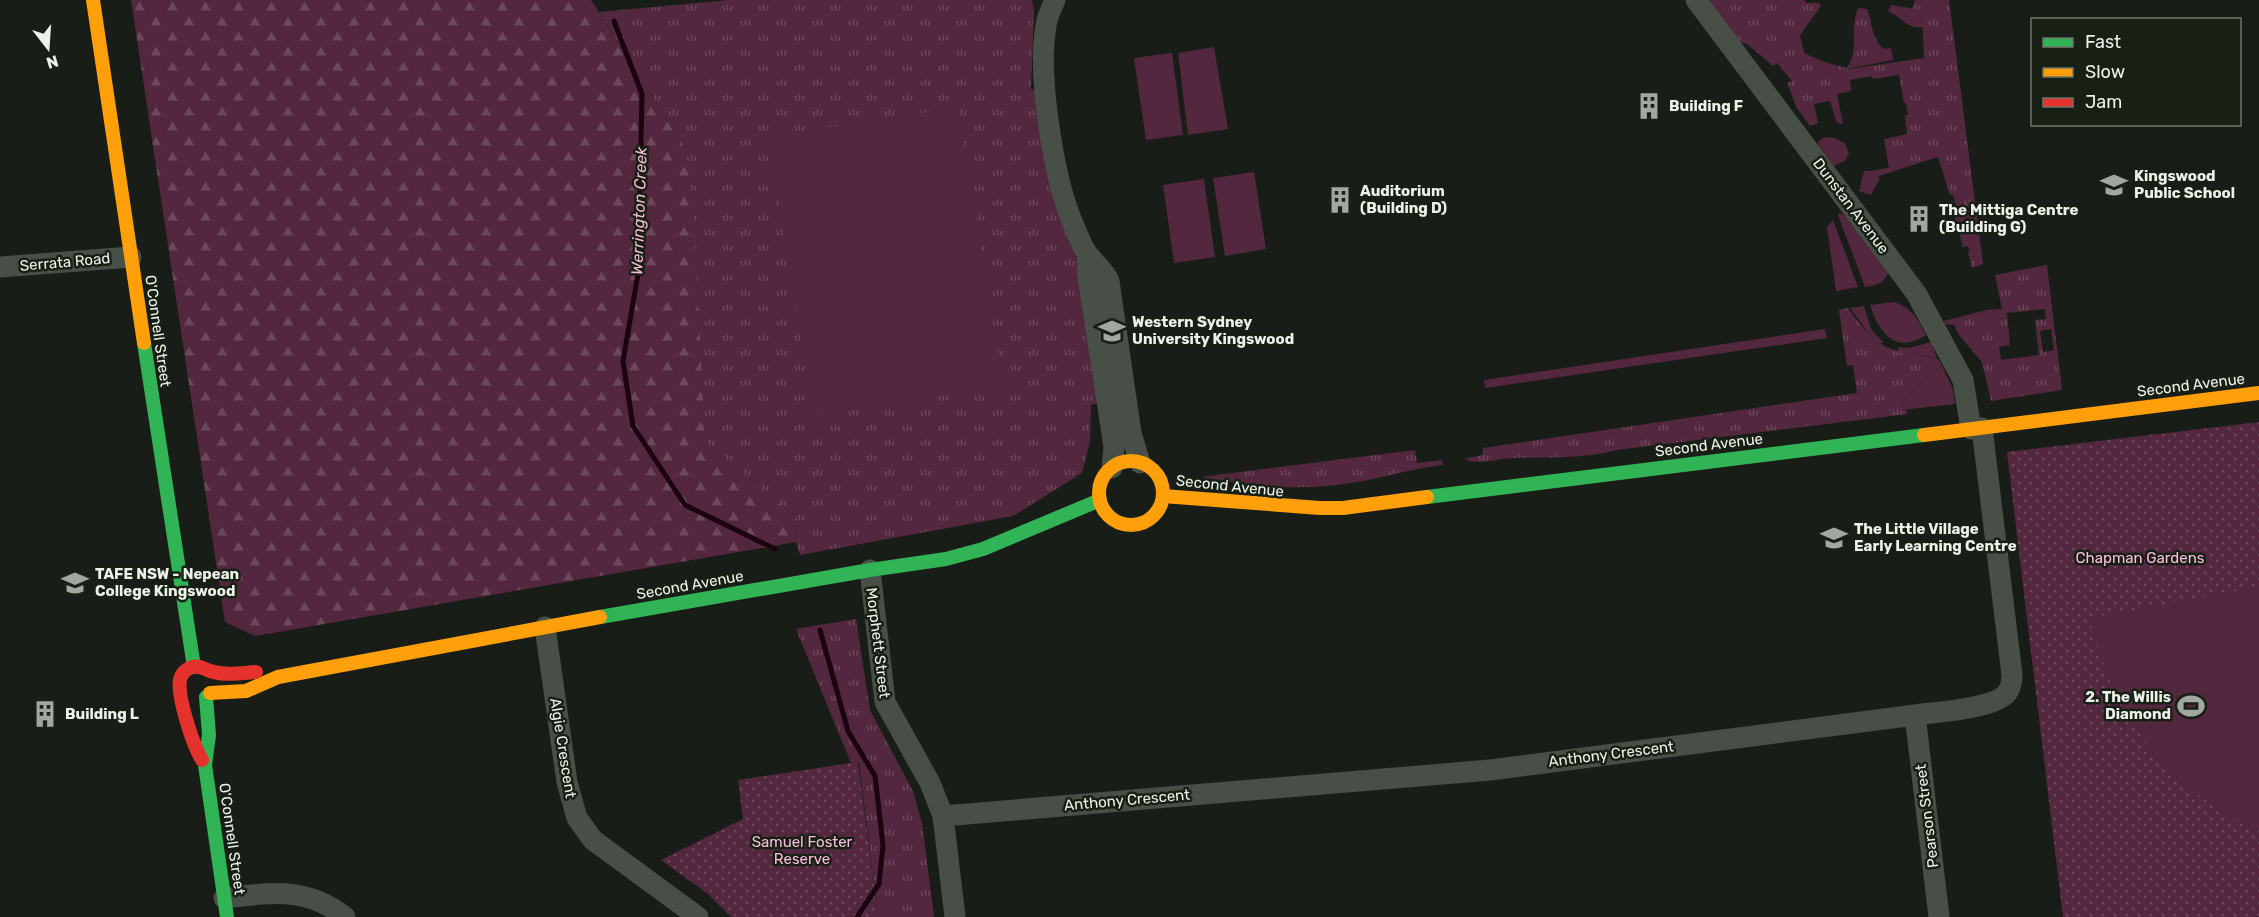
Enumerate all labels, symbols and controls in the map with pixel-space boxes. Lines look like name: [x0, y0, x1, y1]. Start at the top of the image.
north arrow: [18, 18, 78, 78]
legend: [2031, 18, 2241, 126]
text: Fast: [2085, 31, 2121, 53]
text: N: [44, 51, 61, 73]
text: Slow: [2085, 61, 2125, 83]
building icon: Building F: [1634, 91, 1664, 121]
text: Jam: [2085, 91, 2122, 113]
place label: Building F: [1669, 97, 1743, 115]
water label: Werrington Creek: [627, 146, 651, 276]
street label: Dunstan Avenue: [1809, 155, 1893, 257]
place label: Kingswood Public School: [2134, 167, 2235, 202]
school or university icon: Kingswood Public School: [2099, 170, 2129, 200]
place label: Auditorium (Building D): [1360, 182, 1447, 217]
building icon: Auditorium (Building D): [1325, 185, 1355, 215]
place label: The Mittiga Centre (Building G): [1939, 201, 2078, 236]
building icon: The Mittiga Centre (Building G): [1904, 204, 1934, 234]
street label: Serrata Road: [19, 249, 111, 275]
street label: O'Connell Street: [141, 274, 175, 388]
place label: Western Sydney University Kingswood: [1132, 313, 1294, 348]
school or university icon: Western Sydney University Kingswood: [1097, 316, 1127, 346]
street label: Second Avenue: [2136, 369, 2246, 401]
street label: Second Avenue: [1654, 429, 1764, 461]
street label: Second Avenue: [1175, 471, 1285, 501]
place label: The Little Village Early Learning Centre: [1854, 520, 2017, 555]
school or university icon: The Little Village Early Learning Centre: [1819, 523, 1849, 553]
park label: Chapman Gardens: [2076, 549, 2205, 567]
place label: TAFE NSW - Nepean College Kingswood: [95, 565, 239, 600]
street label: Second Avenue: [635, 567, 745, 603]
school or university icon: TAFE NSW - Nepean College Kingswood: [60, 568, 90, 598]
street label: Morphett Street: [862, 587, 894, 700]
place label: 2. The Willis Diamond: [2085, 688, 2171, 723]
sports icon: 2. The Willis Diamond: [2176, 691, 2206, 721]
street label: Algie Crescent: [546, 696, 580, 800]
building icon: Building L: [30, 699, 60, 729]
place label: Building L: [65, 705, 139, 723]
street label: Anthony Crescent: [1547, 737, 1675, 771]
street label: Pearson Street: [1912, 763, 1942, 869]
street label: O'Connell Street: [215, 782, 249, 896]
street label: Anthony Crescent: [1063, 786, 1191, 814]
park label: Samuel Foster Reserve: [752, 833, 853, 868]

